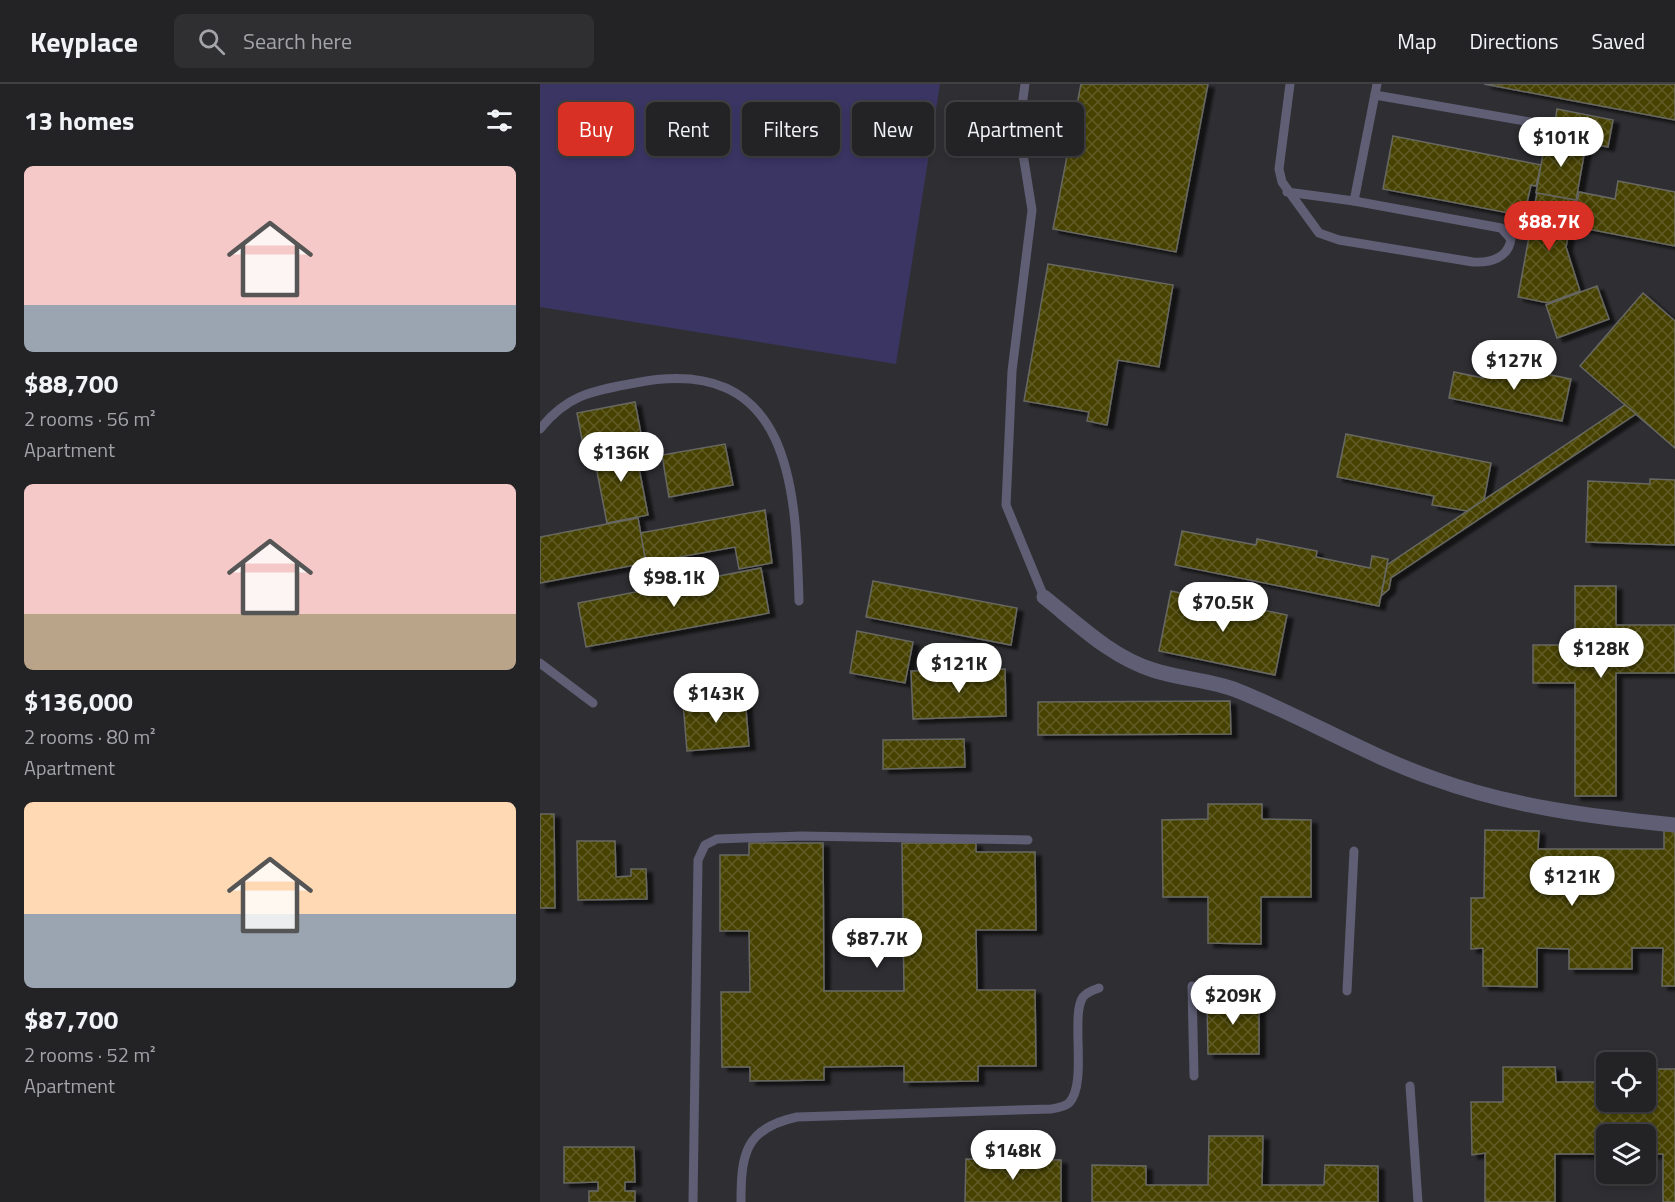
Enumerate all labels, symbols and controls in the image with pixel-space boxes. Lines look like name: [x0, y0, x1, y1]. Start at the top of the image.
search box: [174, 14, 594, 68]
text: Keyplace: [30, 20, 138, 63]
text: Search here: [243, 24, 352, 58]
icon: search: [195, 25, 228, 58]
text: Map: [1397, 25, 1437, 57]
text: Directions: [1470, 25, 1559, 57]
text: Saved: [1592, 25, 1645, 57]
text: 13 homes: [24, 101, 134, 140]
chip: Buy: [558, 102, 634, 156]
chip: Rent: [646, 102, 730, 156]
chip: Filters: [742, 102, 840, 156]
chip: New: [852, 102, 934, 156]
chip: Apartment: [946, 102, 1084, 156]
icon: filters: [483, 104, 516, 137]
pin: $101K: [1519, 117, 1603, 168]
text: $101K: [1533, 121, 1589, 152]
pin: $88.7K: [1500, 201, 1598, 252]
icon: home: [216, 205, 324, 313]
text: $88.7K: [1518, 205, 1580, 236]
pin: $127K: [1472, 340, 1556, 391]
text: $127K: [1486, 344, 1542, 375]
text: $88,700: [24, 364, 118, 403]
text: 2 rooms · 56 m²: [24, 403, 156, 434]
pin: $136K: [579, 432, 663, 483]
text: Apartment: [24, 434, 115, 465]
text: $136K: [593, 436, 649, 467]
icon: home: [216, 523, 324, 631]
pin: $98.1K: [625, 557, 723, 608]
text: $98.1K: [643, 561, 705, 592]
pin: $70.5K: [1174, 582, 1272, 633]
text: $70.5K: [1192, 586, 1254, 617]
pin: $128K: [1559, 628, 1643, 679]
text: $128K: [1573, 632, 1629, 663]
pin: $121K: [917, 643, 1001, 694]
text: $121K: [931, 647, 987, 678]
pin: $143K: [674, 673, 758, 724]
text: $143K: [688, 677, 744, 708]
text: $136,000: [24, 682, 133, 721]
text: 2 rooms · 80 m²: [24, 721, 156, 752]
text: Apartment: [24, 752, 115, 783]
icon: home: [216, 841, 324, 949]
pin: $121K: [1530, 856, 1614, 907]
text: $121K: [1544, 860, 1600, 891]
pin: $87.7K: [828, 918, 926, 969]
text: $87.7K: [846, 922, 908, 953]
pin: $209K: [1191, 975, 1275, 1026]
text: $209K: [1205, 979, 1261, 1010]
text: $87,700: [24, 1000, 118, 1039]
text: 2 rooms · 52 m²: [24, 1039, 156, 1070]
map controls: [1596, 1052, 1656, 1184]
button: locate: [1596, 1052, 1656, 1112]
text: Apartment: [24, 1070, 115, 1101]
button: layers: [1596, 1124, 1656, 1184]
pin: $148K: [971, 1130, 1055, 1181]
text: $148K: [985, 1134, 1041, 1165]

